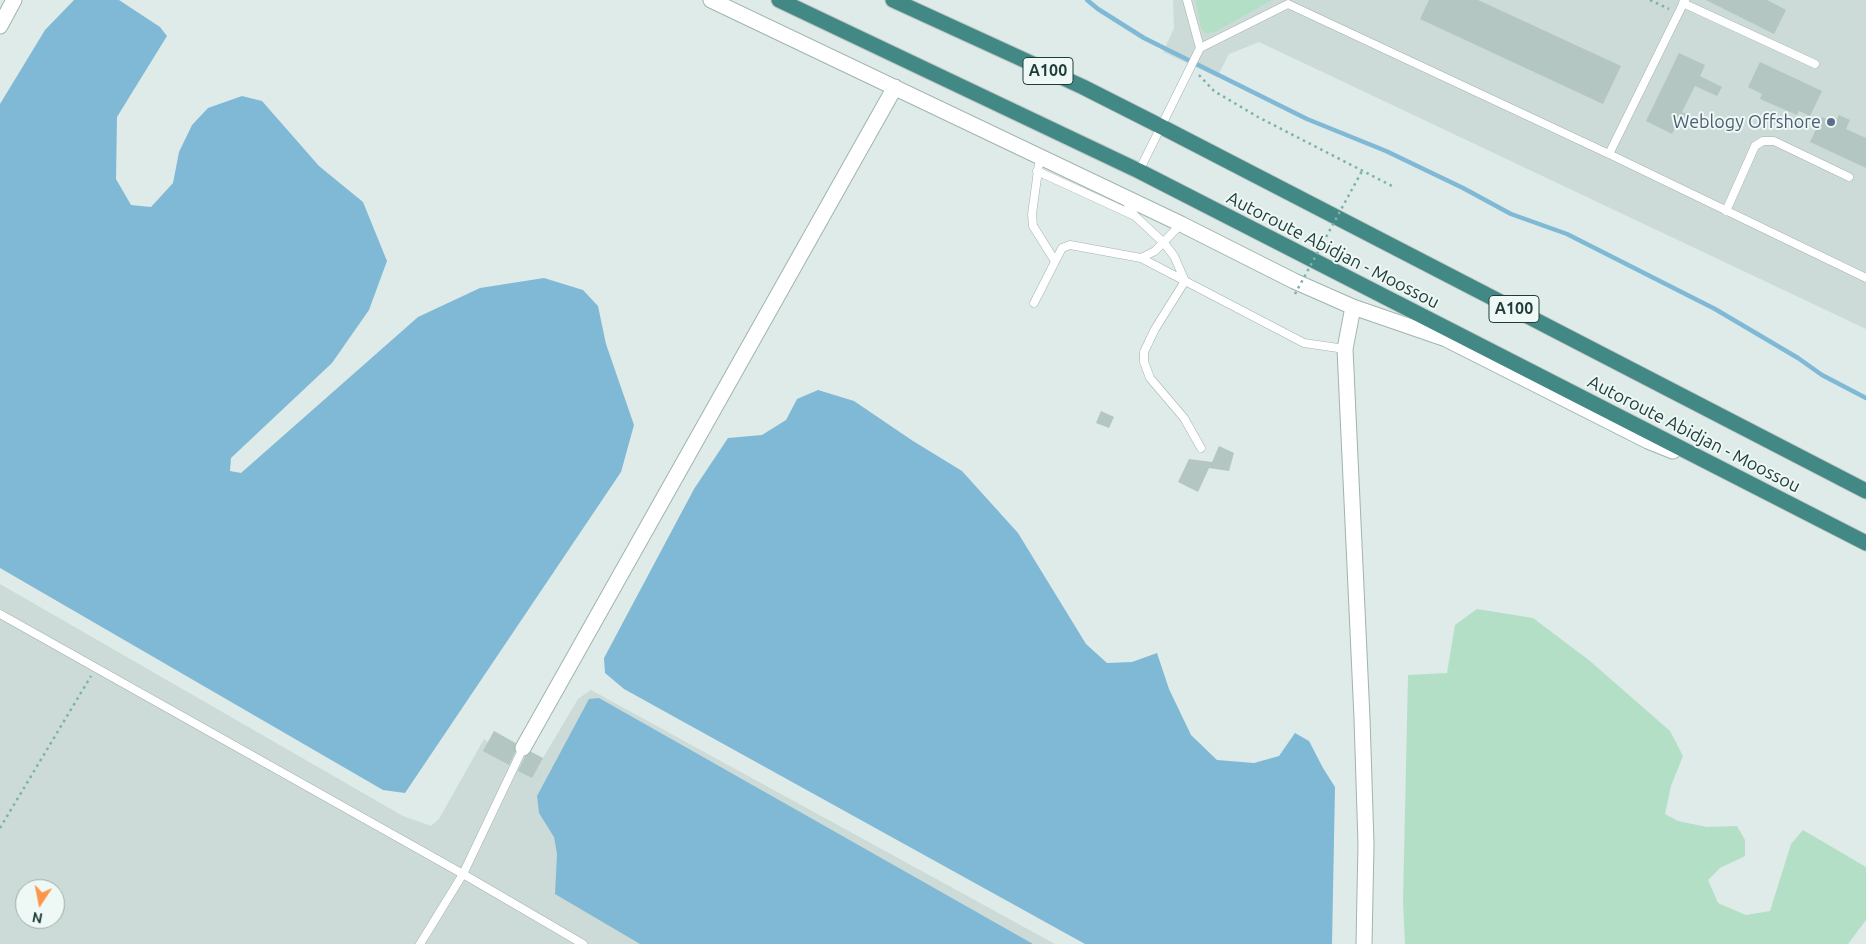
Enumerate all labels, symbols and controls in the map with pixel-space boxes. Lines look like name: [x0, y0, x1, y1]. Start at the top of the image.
road number: A100: [1023, 58, 1073, 84]
place label: Weblogy Offshore: [1673, 111, 1821, 133]
marker: Weblogy Offshore: [1825, 116, 1837, 128]
street label: Autoroute Abidjan - Moossou: [1223, 187, 1443, 313]
road number: A100: [1489, 296, 1539, 322]
street label: Autoroute Abidjan - Moossou: [1584, 371, 1804, 497]
north arrow: [15, 879, 65, 929]
text: N: [31, 909, 44, 927]

